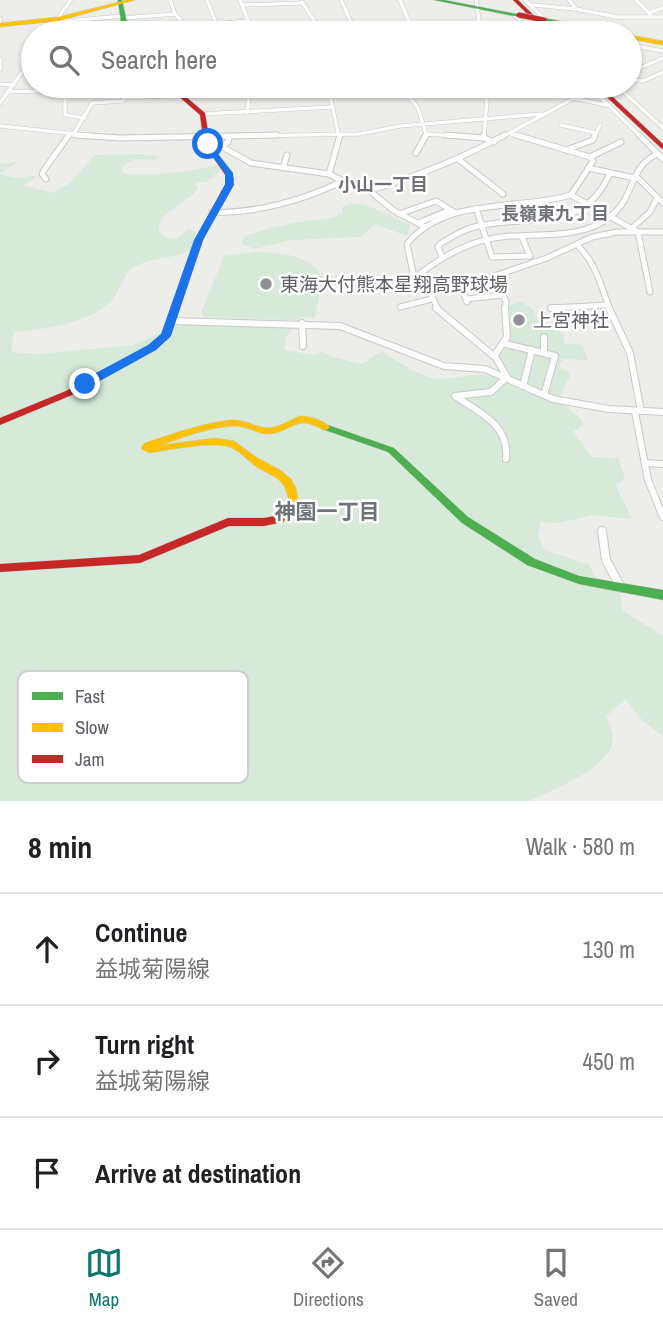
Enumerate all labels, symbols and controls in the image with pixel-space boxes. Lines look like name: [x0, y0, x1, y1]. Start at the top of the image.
search box: [21, 21, 642, 98]
icon: search: [45, 41, 83, 79]
text: Search here: [101, 42, 217, 77]
route start: [192, 128, 223, 159]
district label: 小山一丁目: [338, 172, 428, 197]
district label: 長嶺東九丁目: [501, 201, 609, 226]
place label: 東海大付熊本星翔高野球場: [280, 271, 508, 297]
marker: 東海大付熊本星翔高野球場: [258, 276, 274, 292]
place label: 上宮神社: [533, 307, 609, 333]
marker: 上宮神社: [511, 312, 527, 328]
route end: [69, 368, 100, 399]
district label: 神園一丁目: [275, 497, 380, 526]
legend: [18, 671, 248, 783]
text: Fast: [75, 683, 105, 709]
text: Slow: [75, 714, 110, 740]
text: Jam: [75, 746, 104, 772]
text: 8 min: [28, 827, 92, 867]
text: Walk · 580 m: [526, 831, 635, 862]
text: Continue: [95, 915, 187, 950]
icon: ahead: [28, 930, 66, 968]
text: 130 m: [583, 934, 635, 965]
text: 益城菊陽線: [95, 953, 210, 984]
text: Turn right: [95, 1027, 194, 1062]
icon: right: [28, 1042, 66, 1080]
text: 450 m: [583, 1046, 635, 1077]
text: 益城菊陽線: [95, 1065, 210, 1096]
icon: arrive: [28, 1154, 66, 1192]
text: Arrive at destination: [95, 1156, 301, 1191]
tab: Map: [85, 1244, 123, 1312]
tab: Directions: [293, 1244, 364, 1312]
tab: Saved: [534, 1244, 578, 1312]

